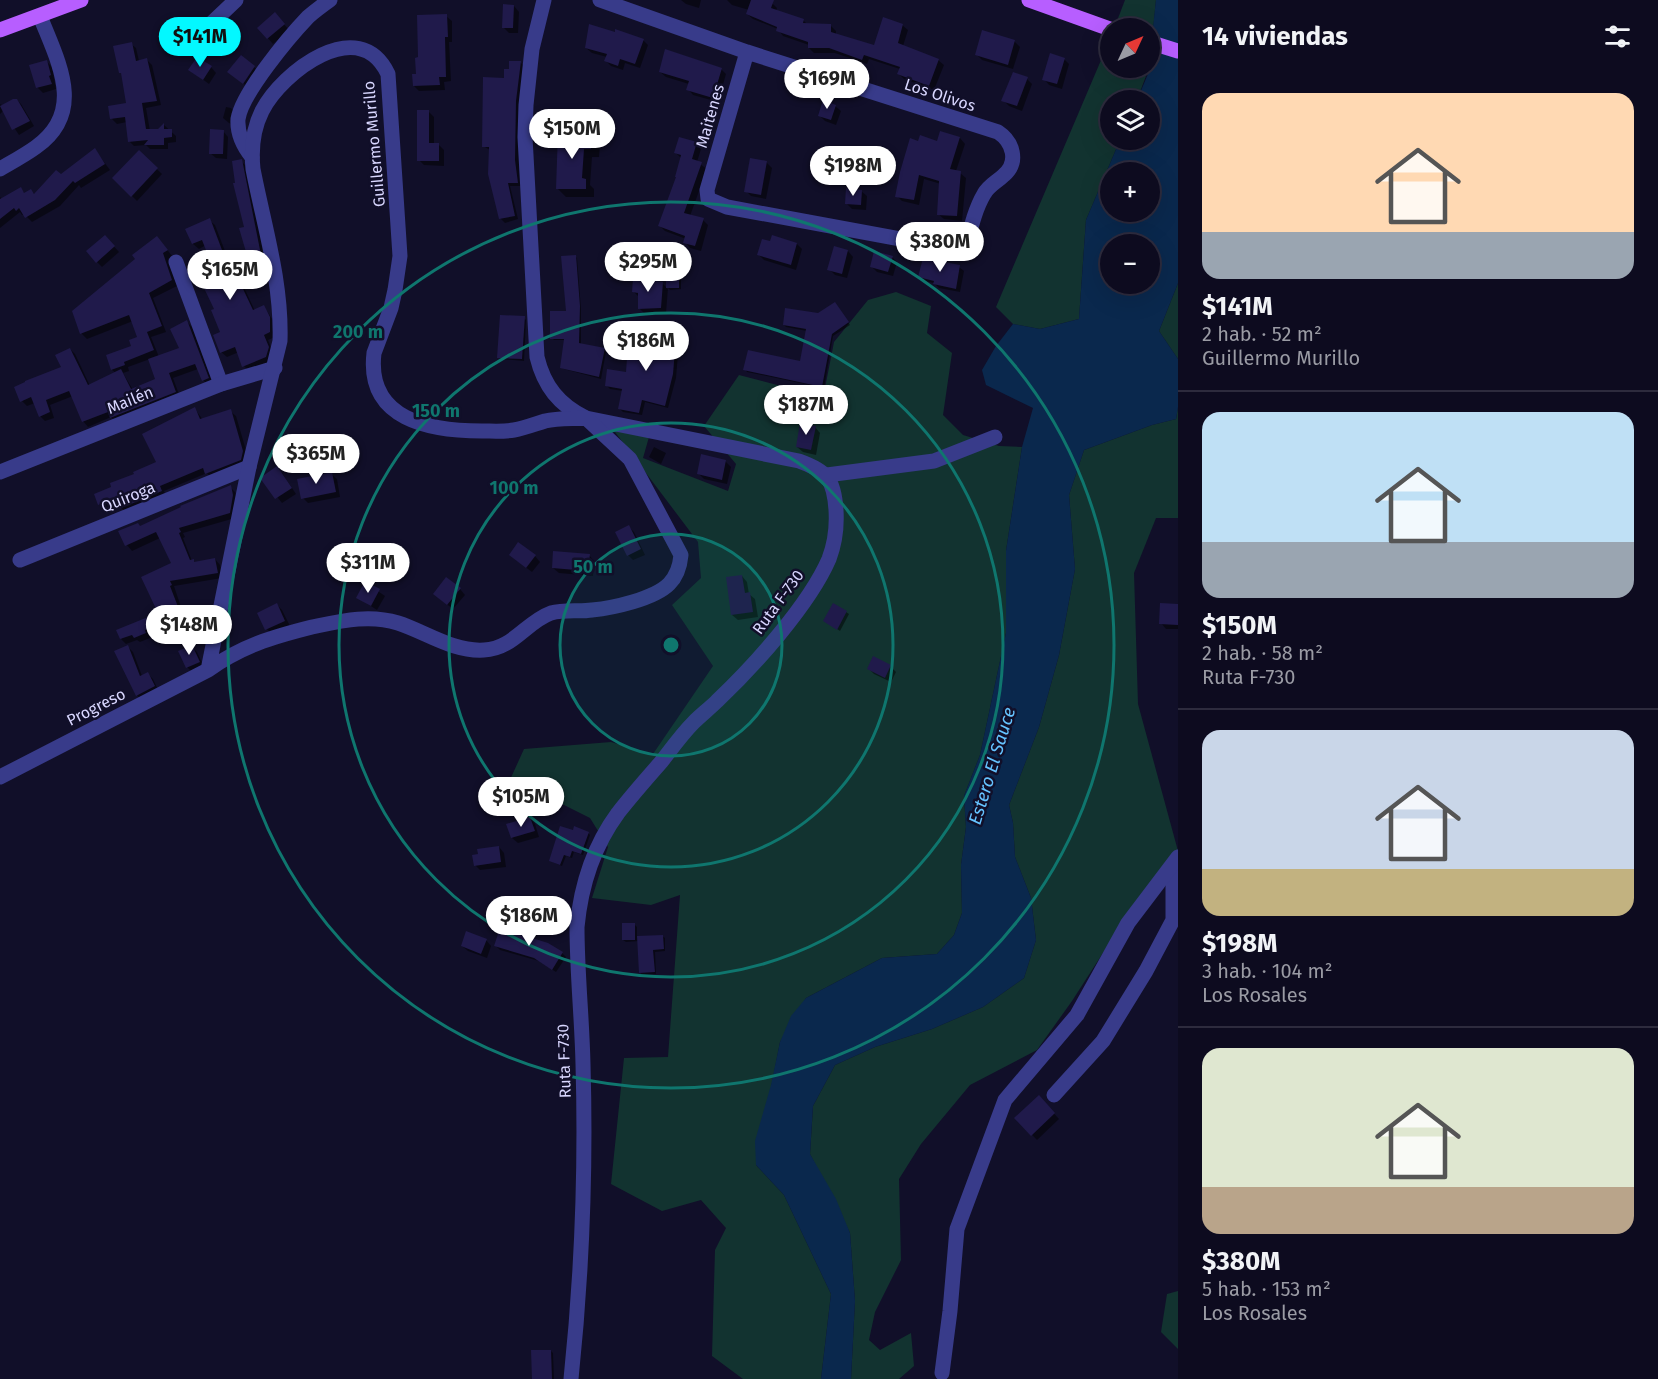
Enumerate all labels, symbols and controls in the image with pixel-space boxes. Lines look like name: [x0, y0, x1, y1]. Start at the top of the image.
pin: $141M: [158, 17, 242, 68]
north arrow: [1100, 18, 1160, 78]
map controls: [1100, 18, 1160, 294]
icon: filters: [1601, 20, 1634, 53]
text: 14 viviendas: [1202, 21, 1348, 52]
text: $141M: [173, 24, 227, 48]
pin: $169M: [785, 59, 869, 110]
text: $169M: [798, 66, 856, 90]
street label: Los Olivos: [902, 75, 978, 115]
street label: Guillermo Murillo: [359, 80, 389, 208]
street label: Maitenes: [692, 82, 728, 150]
button: layers: [1100, 90, 1160, 150]
pin: $150M: [530, 109, 614, 160]
text: $150M: [543, 116, 601, 140]
icon: home: [1364, 132, 1472, 240]
pin: $198M: [811, 146, 895, 197]
text: $198M: [824, 153, 882, 177]
button: +: [1100, 162, 1160, 222]
pin: $380M: [898, 222, 982, 273]
text: $380M: [910, 229, 970, 253]
button: −: [1100, 234, 1160, 294]
pin: $295M: [606, 242, 690, 293]
text: $295M: [619, 249, 677, 273]
pin: $165M: [188, 250, 272, 301]
text: $165M: [201, 257, 259, 281]
text: $141M: [1202, 291, 1273, 322]
text: 200 m: [333, 321, 383, 343]
pin: $186M: [604, 321, 688, 372]
text: 2 hab. · 52 m²: [1202, 322, 1322, 346]
text: $186M: [617, 328, 675, 352]
text: Guillermo Murillo: [1202, 346, 1360, 370]
street label: Mailén: [104, 382, 156, 418]
pin: $187M: [764, 385, 848, 436]
text: $187M: [778, 392, 834, 416]
text: 150 m: [412, 400, 460, 422]
pin: $365M: [274, 434, 358, 485]
text: $365M: [287, 441, 346, 465]
icon: home: [1364, 451, 1472, 559]
text: 100 m: [490, 477, 538, 499]
street label: Quiroga: [98, 478, 158, 516]
pin: $311M: [326, 543, 410, 594]
text: $311M: [341, 550, 395, 574]
text: 50 m: [573, 556, 613, 578]
street label: Ruta F-730: [748, 566, 808, 638]
pin: $148M: [147, 605, 231, 656]
text: $150M: [1202, 610, 1277, 641]
text: $148M: [160, 612, 218, 636]
centre of rings: [661, 635, 681, 655]
text: 2 hab. · 58 m²: [1202, 641, 1323, 665]
text: Ruta F-730: [1202, 665, 1295, 689]
street label: Progreso: [63, 684, 129, 730]
water label: Estero El Sauce: [964, 705, 1020, 827]
icon: home: [1364, 769, 1472, 877]
pin: $105M: [479, 777, 563, 828]
text: $105M: [492, 784, 550, 808]
pin: $186M: [487, 896, 571, 947]
text: $186M: [500, 903, 558, 927]
text: $198M: [1202, 928, 1278, 959]
text: 3 hab. · 104 m²: [1202, 959, 1333, 983]
text: Los Rosales: [1202, 983, 1307, 1007]
street label: Ruta F-730: [553, 1023, 575, 1099]
icon: home: [1364, 1087, 1472, 1195]
text: $380M: [1202, 1246, 1281, 1277]
text: 5 hab. · 153 m²: [1202, 1277, 1331, 1301]
text: Los Rosales: [1202, 1301, 1307, 1325]

